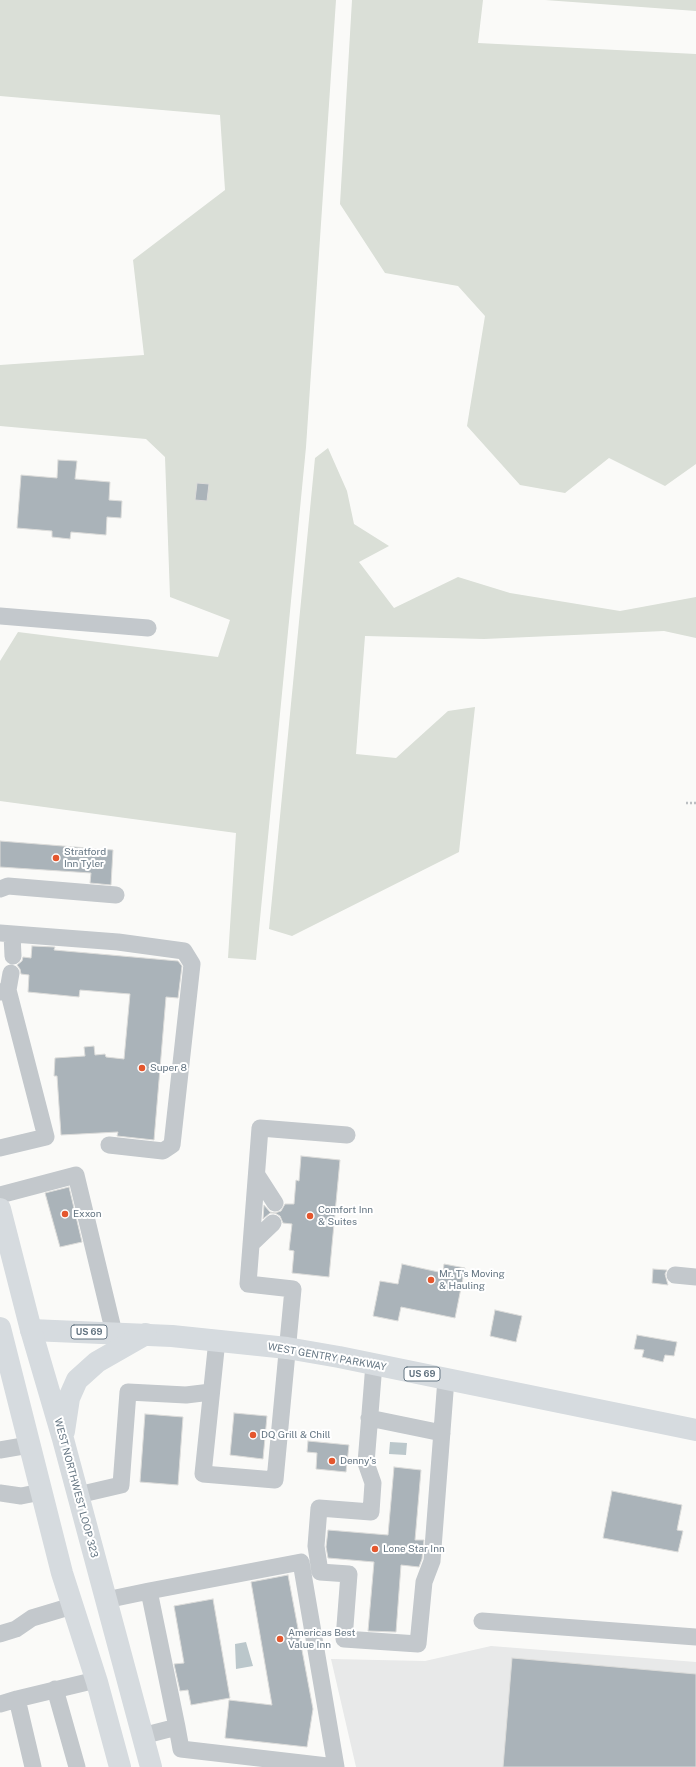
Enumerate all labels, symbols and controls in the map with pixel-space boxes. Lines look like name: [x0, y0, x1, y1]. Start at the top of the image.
place label: Stratford Inn Tyler: [64, 846, 106, 870]
marker: Stratford Inn Tyler: [51, 853, 61, 863]
place label: Super 8: [150, 1062, 187, 1074]
marker: Super 8: [137, 1063, 147, 1073]
place label: Comfort Inn & Suites: [318, 1204, 373, 1228]
place label: Exxon: [73, 1208, 102, 1220]
marker: Exxon: [60, 1209, 70, 1219]
marker: Comfort Inn & Suites: [305, 1211, 315, 1221]
place label: Mr. T's Moving & Hauling: [439, 1268, 505, 1292]
marker: Mr. T's Moving & Hauling: [426, 1275, 436, 1285]
road number: US 69: [71, 1325, 107, 1339]
street label: WEST GENTRY PARKWAY: [267, 1341, 387, 1373]
road number: US 69: [404, 1367, 440, 1381]
street label: WEST NORTHWEST LOOP 323: [52, 1417, 100, 1559]
place label: DQ Grill & Chill: [261, 1429, 331, 1441]
marker: DQ Grill & Chill: [248, 1430, 258, 1440]
place label: Denny's: [340, 1455, 376, 1467]
marker: Denny's: [327, 1456, 337, 1466]
place label: Lone Star Inn: [383, 1543, 445, 1555]
marker: Lone Star Inn: [370, 1544, 380, 1554]
place label: Americas Best Value Inn: [288, 1627, 355, 1650]
marker: Americas Best Value Inn: [275, 1634, 285, 1644]

